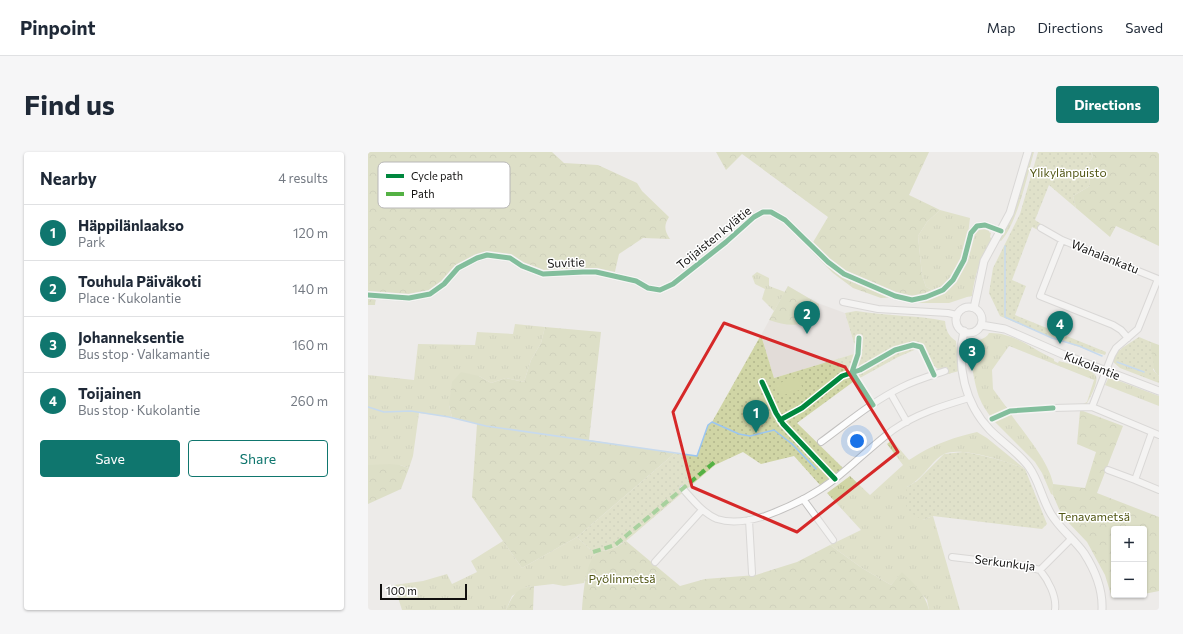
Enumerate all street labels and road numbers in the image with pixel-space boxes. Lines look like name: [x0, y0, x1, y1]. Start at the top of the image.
street label: Toijaisten kylätie: [673, 203, 753, 271]
street label: Wahalankatu: [1070, 236, 1141, 276]
street label: Suvitie: [547, 254, 585, 270]
street label: Kukolantie: [1063, 348, 1122, 382]
street label: Serkunkuja: [974, 551, 1036, 573]

